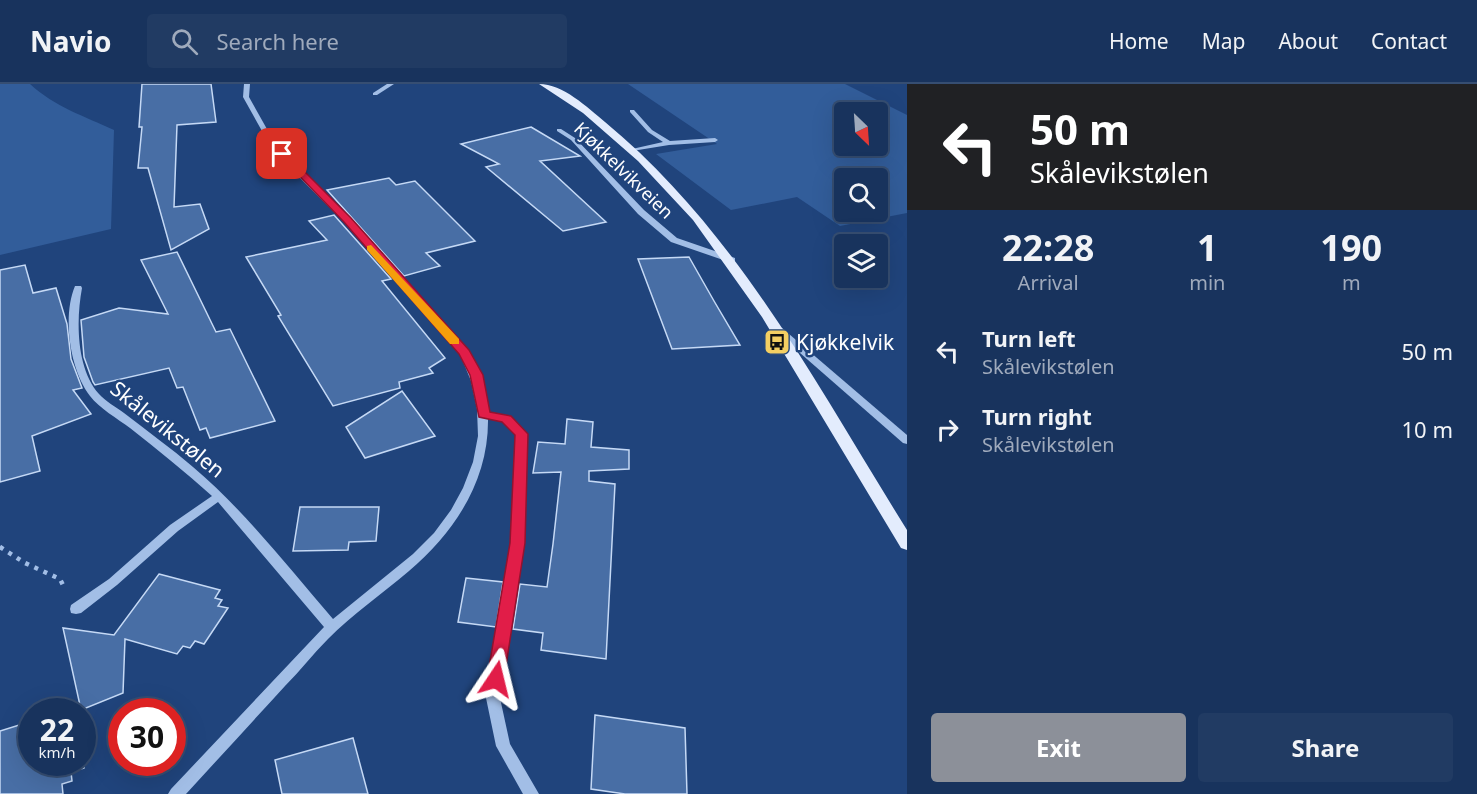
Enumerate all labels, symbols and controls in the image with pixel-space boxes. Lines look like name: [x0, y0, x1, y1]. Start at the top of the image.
search box: [147, 14, 567, 68]
text: Navio: [30, 22, 111, 60]
icon: search: [168, 25, 201, 58]
text: Search here: [216, 26, 339, 56]
text: Home: [1109, 27, 1169, 55]
text: Map: [1202, 27, 1245, 55]
text: About: [1278, 27, 1338, 55]
text: Contact: [1371, 27, 1447, 55]
text: 50 m: [1030, 100, 1130, 157]
north arrow: [834, 102, 888, 156]
map controls: [834, 102, 888, 288]
icon: left: [931, 108, 1009, 186]
street label: Kjøkkelvikveien: [569, 116, 679, 224]
pin: [256, 128, 307, 179]
icon: arrive: [265, 137, 298, 170]
text: Skålevikstølen: [1030, 154, 1209, 191]
button: search: [834, 168, 888, 222]
text: 22:28: [1002, 223, 1094, 272]
text: 1: [1197, 223, 1218, 272]
text: 190: [1320, 223, 1382, 272]
button: layers: [834, 234, 888, 288]
text: Arrival: [1018, 269, 1079, 296]
text: min: [1189, 269, 1225, 296]
text: m: [1342, 269, 1361, 296]
text: Turn left: [982, 323, 1076, 353]
bus stop icon: Kjøkkelvik: [762, 327, 792, 357]
place label: Kjøkkelvik: [796, 328, 895, 356]
icon: left: [931, 335, 964, 368]
text: 50 m: [1402, 336, 1453, 366]
text: Skålevikstølen: [982, 353, 1115, 380]
street label: Skålevikstølen: [105, 374, 231, 484]
text: Turn right: [982, 401, 1092, 431]
icon: right: [931, 413, 964, 446]
text: 10 m: [1402, 414, 1453, 444]
text: Skålevikstølen: [982, 431, 1115, 458]
position arrow: [464, 647, 528, 711]
speed limit sign: 30: [108, 698, 186, 776]
text: 22: [40, 709, 74, 750]
button: Exit: [931, 713, 1186, 782]
button: Share: [1198, 713, 1453, 782]
text: km/h: [39, 742, 75, 762]

